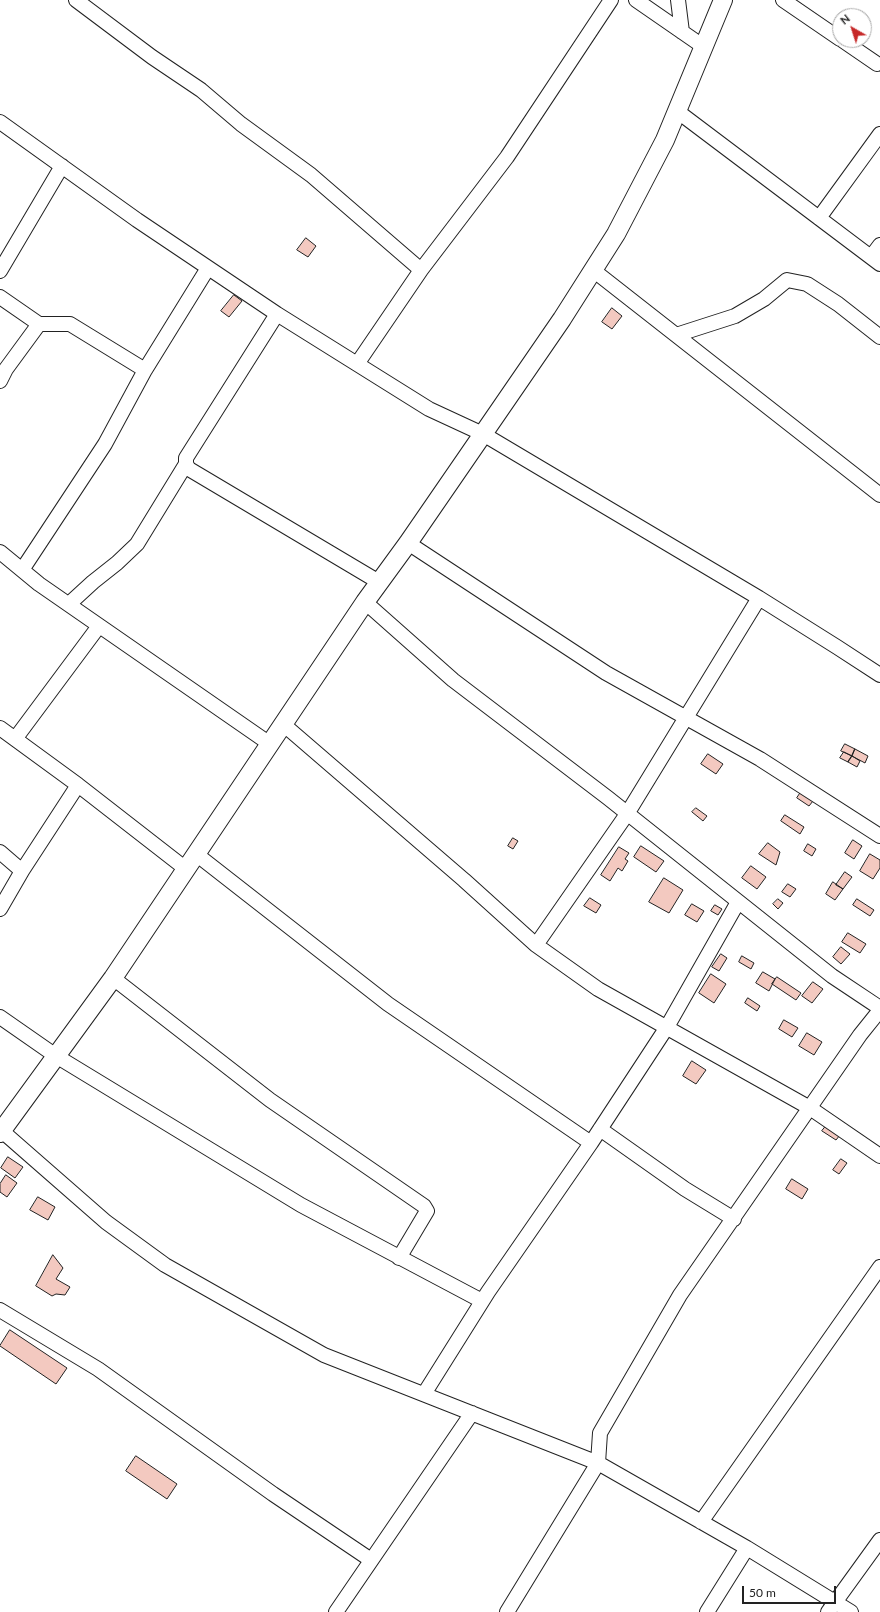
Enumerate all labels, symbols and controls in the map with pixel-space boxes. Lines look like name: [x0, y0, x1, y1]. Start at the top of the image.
north arrow: [832, 8, 872, 48]
text: N: [837, 11, 852, 27]
scale bar: [744, 1578, 838, 1604]
text: 50 m: [749, 1585, 776, 1600]

